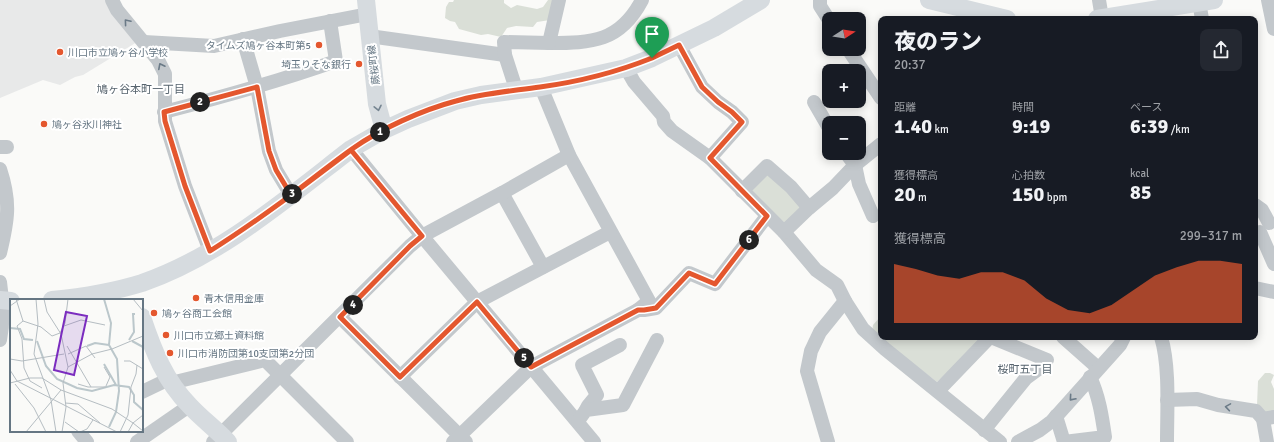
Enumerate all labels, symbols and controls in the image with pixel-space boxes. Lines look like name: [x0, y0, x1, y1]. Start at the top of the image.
north arrow: [822, 12, 866, 56]
map controls: [822, 12, 866, 160]
pin: [635, 17, 669, 58]
one-way arrow: [124, 19, 131, 27]
icon: arrive: [641, 23, 663, 45]
text: 夜のラン: [894, 28, 982, 55]
button: share: [1200, 29, 1242, 71]
place label: タイムズ鳩ヶ谷本町第5: [206, 40, 311, 52]
marker: タイムズ鳩ヶ谷本町第5: [314, 40, 324, 50]
street label: 蕨桜町線: [366, 44, 382, 85]
marker: 川口市立鳩ヶ谷小学校: [55, 47, 65, 57]
place label: 川口市立鳩ヶ谷小学校: [68, 47, 168, 59]
text: 20:37: [894, 57, 926, 73]
place label: 埼玉りそな銀行: [281, 59, 351, 71]
marker: 埼玉りそな銀行: [354, 59, 364, 69]
one-way arrow: [158, 63, 166, 71]
button: +: [822, 64, 866, 108]
district label: 鳩ヶ谷本町一丁目: [97, 83, 185, 96]
pin: 2: [190, 92, 210, 112]
text: 2: [197, 95, 203, 108]
text: 距離: [894, 101, 916, 114]
text: 時間: [1012, 101, 1034, 114]
text: ペース: [1130, 101, 1162, 114]
one-way arrow: [374, 105, 382, 111]
text: 1.40: [894, 114, 932, 139]
text: 9:19: [1012, 114, 1050, 139]
text: 6:39: [1130, 114, 1168, 139]
button: −: [822, 116, 866, 160]
marker: 鳩ヶ谷氷川神社: [39, 119, 49, 129]
place label: 鳩ヶ谷氷川神社: [52, 119, 122, 131]
pin: 1: [370, 122, 390, 142]
text: km: [932, 123, 949, 136]
text: /km: [1168, 123, 1190, 136]
text: 1: [377, 125, 383, 138]
text: kcal: [1130, 167, 1149, 180]
text: 獲得標高: [894, 169, 938, 182]
text: 心拍数: [1012, 169, 1045, 182]
text: 85: [1130, 180, 1152, 205]
text: 20: [894, 182, 916, 207]
text: 150: [1012, 182, 1044, 207]
pin: 3: [282, 184, 302, 204]
text: 3: [289, 187, 295, 200]
text: m: [916, 191, 927, 204]
text: bpm: [1044, 191, 1067, 204]
text: 299–317 m: [1180, 228, 1242, 244]
pin: 6: [739, 230, 759, 250]
text: 獲得標高: [894, 231, 946, 247]
text: 6: [746, 233, 752, 246]
marker: 青木信用金庫: [191, 293, 201, 303]
place label: 青木信用金庫: [204, 293, 264, 305]
pin: 4: [343, 295, 363, 315]
text: 4: [350, 298, 356, 311]
inset map: [10, 299, 143, 432]
marker: 鳩ヶ谷商工会館: [149, 308, 159, 318]
place label: 鳩ヶ谷商工会館: [162, 308, 232, 320]
marker: 川口市立郷土資料館: [161, 330, 171, 340]
place label: 川口市立郷土資料館: [174, 330, 264, 342]
marker: 川口市消防団第10支団第2分団: [165, 348, 175, 358]
place label: 川口市消防団第10支団第2分団: [178, 348, 314, 360]
pin: 5: [514, 348, 534, 368]
text: 5: [521, 351, 527, 364]
district label: 桜町五丁目: [998, 363, 1053, 376]
one-way arrow: [1069, 394, 1076, 401]
one-way arrow: [1225, 403, 1231, 411]

